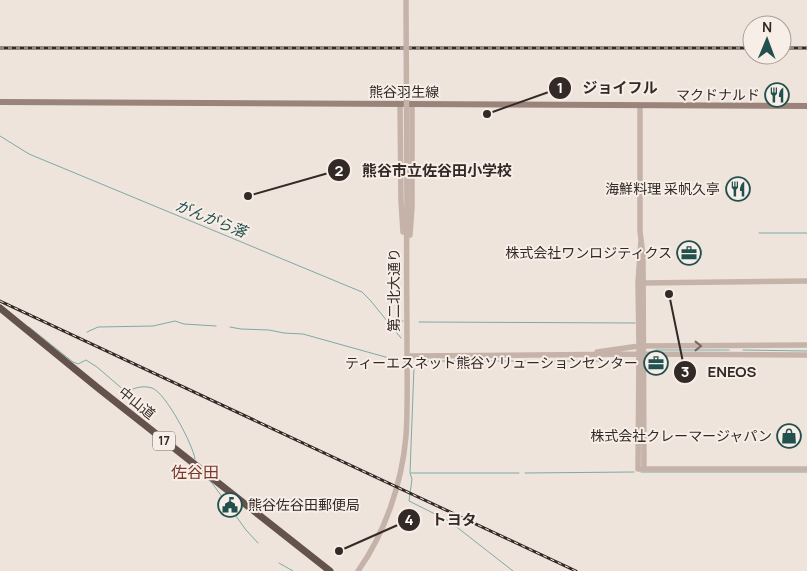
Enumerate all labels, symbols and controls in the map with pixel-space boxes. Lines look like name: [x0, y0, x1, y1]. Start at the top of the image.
north arrow: [742, 15, 792, 65]
text: N: [762, 17, 772, 36]
callout: ジョイフル: [547, 73, 667, 103]
text: 1: [557, 77, 563, 98]
text: ジョイフル: [582, 77, 658, 98]
street label: 熊谷羽生線: [369, 82, 439, 101]
restaurant icon: マクドナルド: [764, 82, 790, 108]
place label: マクドナルド: [676, 85, 760, 104]
callout: 熊谷市立佐谷田小学校: [327, 155, 522, 185]
text: 2: [335, 160, 344, 181]
text: 熊谷市立佐谷田小学校: [362, 160, 512, 181]
restaurant icon: 海鮮料理 采帆久亭: [725, 176, 751, 202]
place label: 海鮮料理 采帆久亭: [605, 179, 720, 198]
water label: がんがら落: [172, 195, 252, 243]
office icon: 株式会社ワンロジティクス: [676, 240, 702, 266]
place label: 株式会社ワンロジティクス: [505, 243, 672, 262]
street label: 第二北大通り: [384, 248, 403, 332]
one-way arrow: [695, 341, 703, 351]
office icon: ティーエスネット熊谷ソリューションセンター: [643, 350, 669, 376]
place label: ティーエスネット熊谷ソリューションセンター: [345, 353, 638, 372]
callout: ENEOS: [672, 357, 766, 387]
text: 3: [681, 361, 689, 382]
text: ENEOS: [708, 361, 757, 382]
street label: 中山道: [115, 382, 160, 423]
shop icon: 株式会社クレーマージャパン: [776, 423, 802, 449]
place label: 株式会社クレーマージャパン: [590, 426, 772, 445]
road number: 17: [153, 432, 175, 451]
district label: 佐谷田: [171, 461, 219, 483]
public building icon: 熊谷佐谷田郵便局: [217, 492, 243, 518]
place label: 熊谷佐谷田郵便局: [248, 495, 360, 514]
callout: トヨタ: [397, 505, 487, 535]
text: 4: [404, 509, 414, 530]
text: トヨタ: [431, 509, 477, 530]

